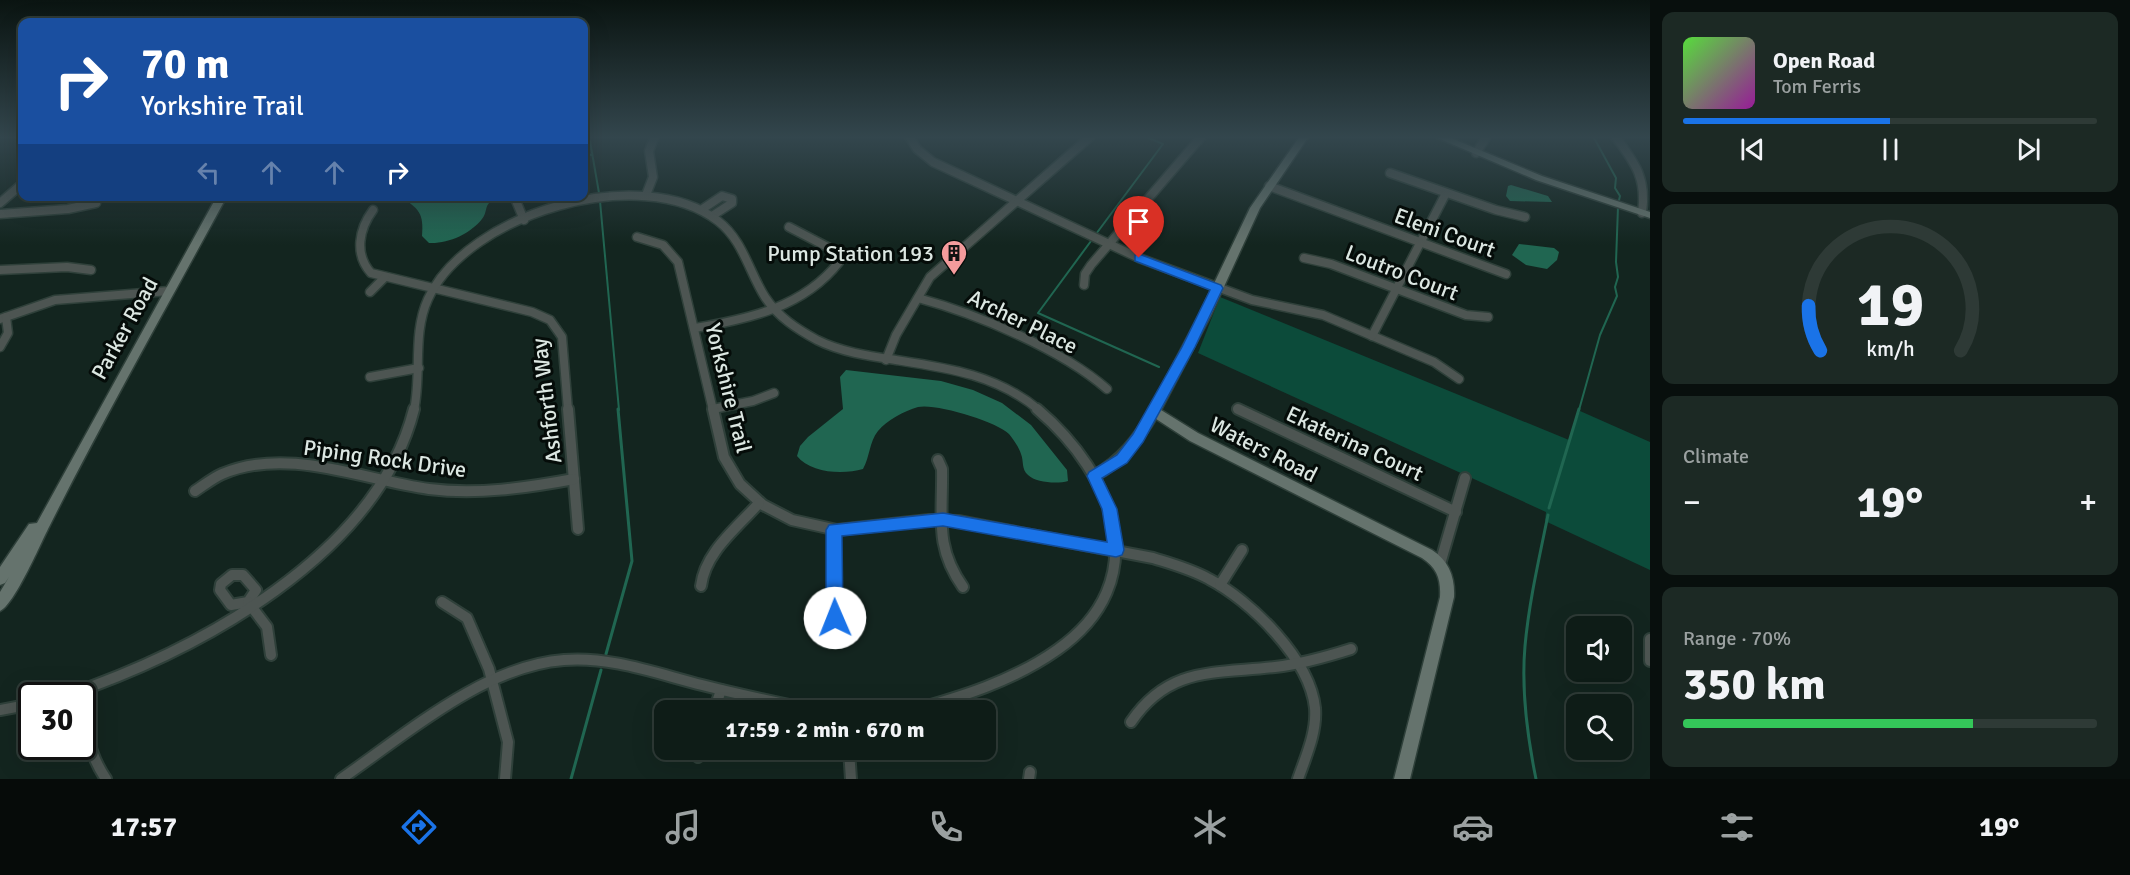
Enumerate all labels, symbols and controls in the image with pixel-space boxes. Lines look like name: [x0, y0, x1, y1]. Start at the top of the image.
text: 70 m: [141, 39, 230, 90]
icon: right: [42, 42, 120, 120]
text: Open Road: [1773, 47, 1875, 74]
text: Tom Ferris: [1773, 74, 1861, 99]
text: Yorkshire Trail: [141, 90, 304, 123]
icon: previous: [1736, 133, 1769, 166]
icon: pause: [1874, 133, 1907, 166]
icon: next: [2012, 133, 2045, 166]
icon: left: [192, 156, 225, 189]
icon: ahead: [255, 156, 288, 189]
icon: ahead: [318, 156, 351, 189]
icon: right: [381, 156, 414, 189]
pin: [1113, 196, 1164, 258]
street label: Eleni Court: [1391, 202, 1499, 263]
icon: arrive: [1122, 205, 1155, 238]
building icon: Pump Station 193: [939, 238, 969, 276]
street label: Loutro Court: [1341, 239, 1462, 306]
place label: Pump Station 193: [767, 240, 934, 267]
text: 19: [1856, 266, 1924, 343]
street label: Parker Road: [85, 272, 164, 384]
street label: Archer Place: [964, 283, 1082, 360]
street label: Yorkshire Trail: [699, 320, 758, 456]
street label: Ashforth Way: [525, 336, 568, 465]
text: km/h: [1866, 336, 1914, 362]
street label: Ekaterina Court: [1282, 400, 1428, 487]
street label: Waters Road: [1206, 411, 1322, 488]
street label: Piping Rock Drive: [302, 434, 468, 483]
text: Climate: [1683, 444, 1749, 469]
text: 19°: [1857, 475, 1923, 530]
text: −: [1683, 482, 1701, 523]
text: +: [2079, 482, 2097, 523]
position arrow: [803, 586, 867, 650]
map controls: [1566, 616, 1632, 760]
button: sound: [1566, 616, 1632, 682]
text: Range · 70%: [1683, 626, 1791, 651]
text: 350 km: [1683, 657, 1826, 712]
speed limit sign: 30: [18, 682, 96, 760]
button: search: [1566, 694, 1632, 760]
text: 17:59 · 2 min · 670 m: [725, 716, 925, 743]
icon: directions: [398, 806, 440, 848]
icon: music: [662, 806, 704, 848]
icon: phone: [925, 806, 967, 848]
icon: climate: [1189, 806, 1231, 848]
icon: car: [1452, 806, 1494, 848]
icon: filters: [1716, 806, 1758, 848]
text: 17:57: [111, 811, 177, 844]
text: 19°: [1979, 811, 2019, 844]

